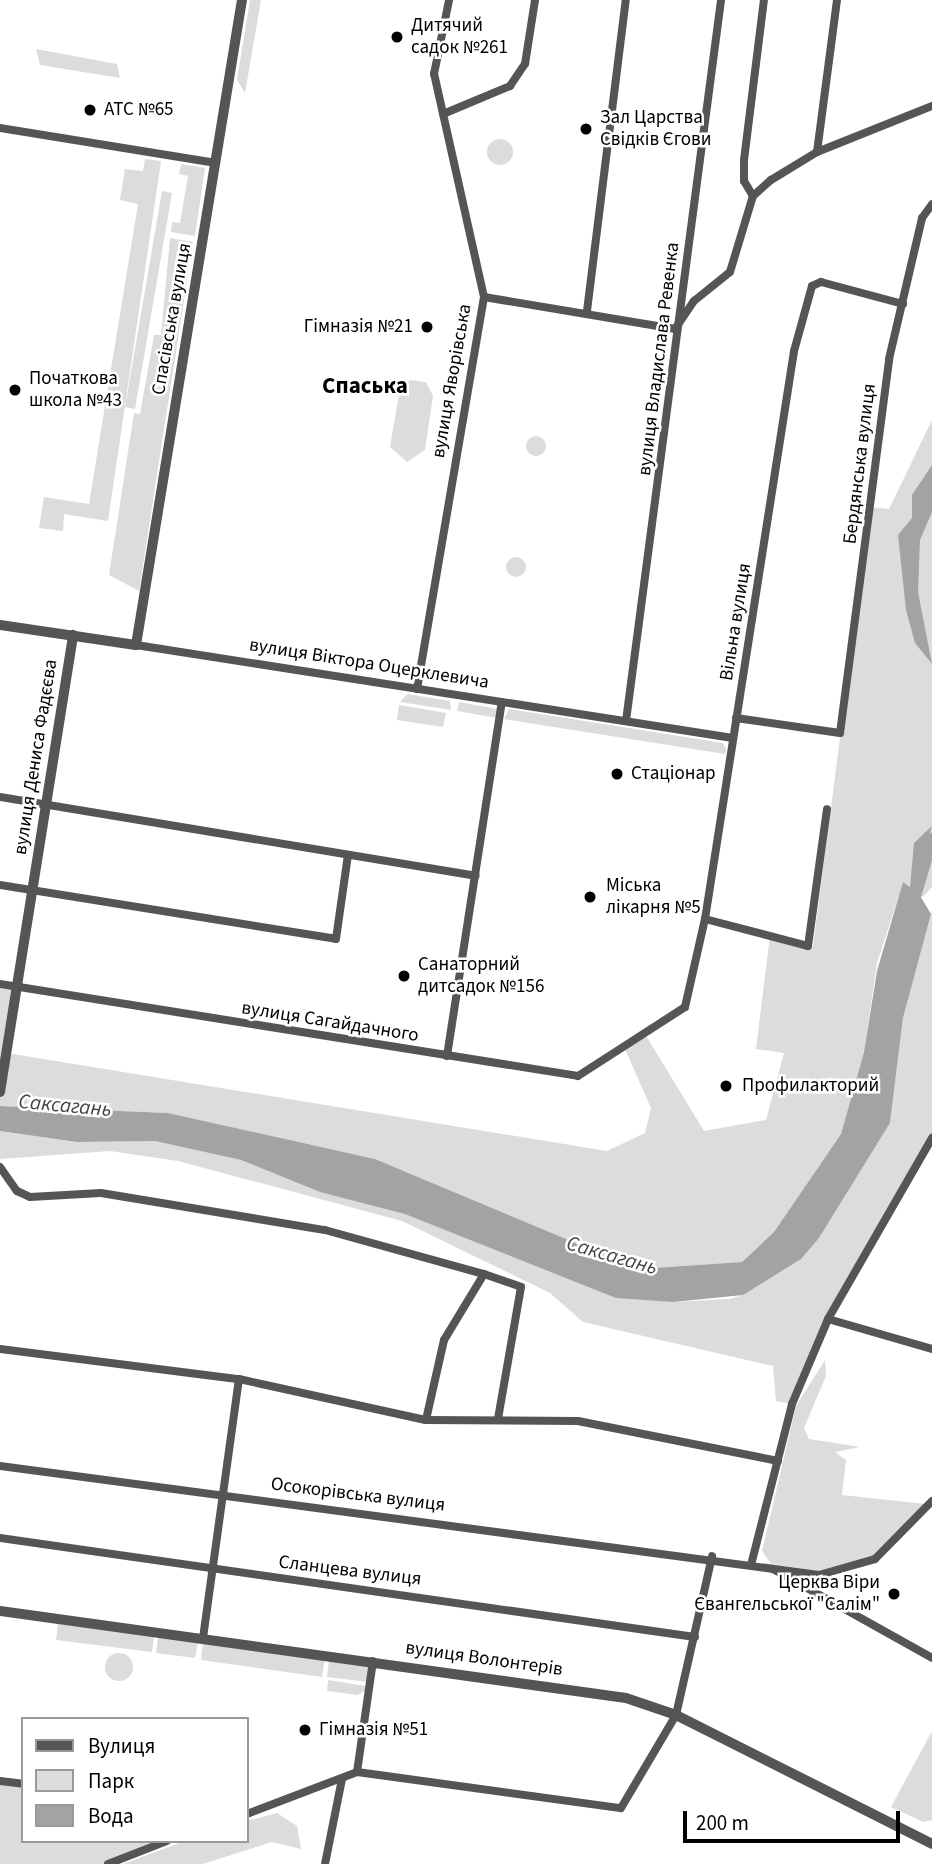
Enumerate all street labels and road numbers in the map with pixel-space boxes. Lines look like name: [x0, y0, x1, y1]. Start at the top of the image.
street label: Спасівська вулиця: [147, 241, 197, 397]
street label: вулиця Владислава Ревенка: [633, 241, 685, 477]
street label: вулиця Яворівська: [427, 302, 477, 460]
street label: Бердянська вулиця: [839, 382, 881, 546]
street label: Вільна вулиця: [715, 562, 757, 682]
street label: вулиця Віктора Оцерклевича: [247, 634, 491, 694]
street label: вулиця Дениса Фадєєва: [9, 658, 63, 856]
street label: вулиця Сагайдачного: [240, 997, 420, 1047]
street label: Осокорівська вулиця: [269, 1473, 447, 1517]
street label: Сланцева вулиця: [277, 1551, 423, 1591]
street label: вулиця Волонтерів: [404, 1637, 564, 1681]

